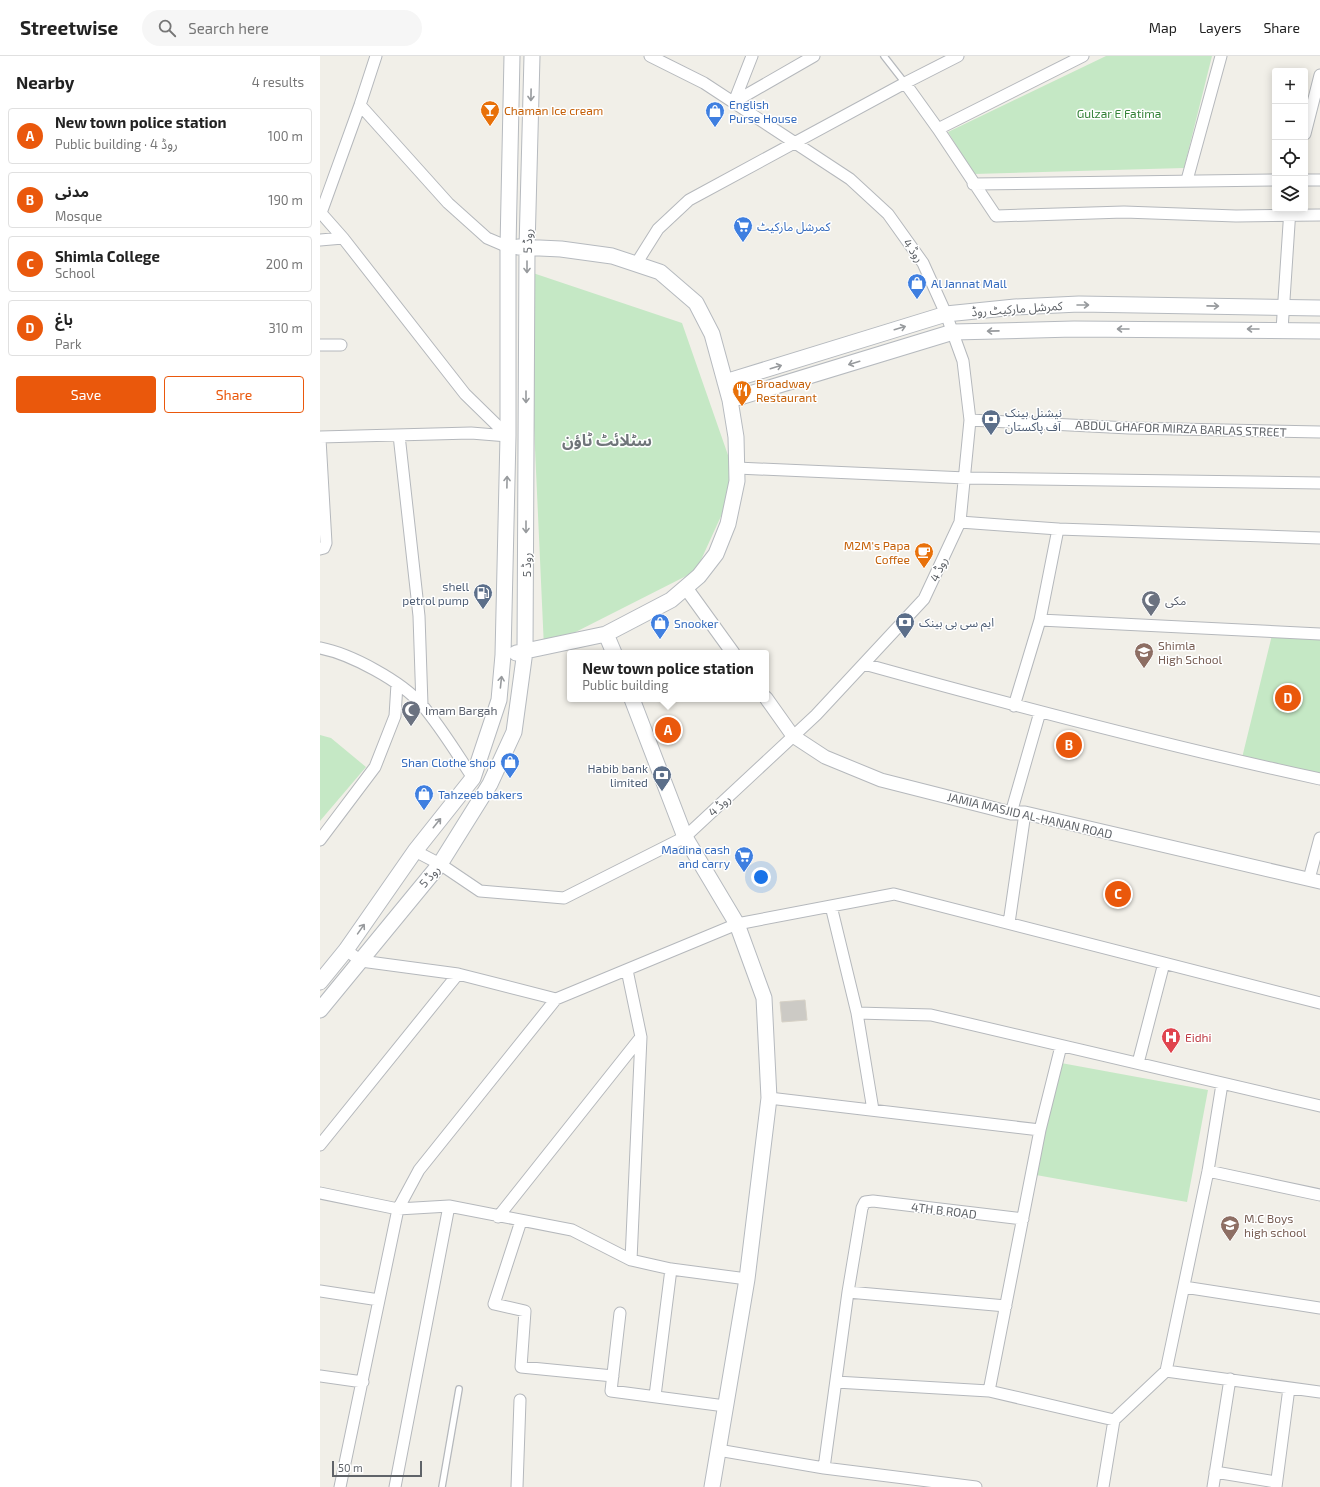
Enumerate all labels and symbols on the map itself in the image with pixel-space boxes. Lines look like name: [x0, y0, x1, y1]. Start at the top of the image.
one-way arrow: [527, 88, 535, 101]
place label: English Purse House: [729, 97, 797, 125]
bar icon: Chaman Ice cream: [479, 99, 501, 127]
shop icon: English Purse House: [704, 100, 726, 128]
place label: Chaman Ice cream: [504, 103, 603, 117]
park label: Gulzar E Fatima: [1077, 106, 1161, 120]
supermarket icon: کمرشل مارکیٹ: [732, 215, 754, 243]
place label: کمرشل مارکیٹ: [757, 219, 831, 234]
street label: روڈ 5: [520, 229, 535, 253]
street label: روڈ 4: [900, 236, 927, 265]
one-way arrow: [523, 260, 531, 273]
shop icon: Al Jannat Mall: [906, 272, 928, 300]
place label: Al Jannat Mall: [931, 276, 1007, 290]
street label: کمرشل مارکیٹ روڈ: [971, 298, 1064, 319]
one-way arrow: [1076, 301, 1089, 309]
one-way arrow: [1206, 303, 1219, 310]
one-way arrow: [893, 324, 906, 331]
one-way arrow: [1117, 325, 1130, 333]
one-way arrow: [1247, 326, 1260, 333]
one-way arrow: [987, 327, 1000, 335]
one-way arrow: [848, 359, 860, 367]
one-way arrow: [770, 362, 782, 370]
place label: Broadway Restaurant: [756, 376, 817, 404]
restaurant icon: Broadway Restaurant: [731, 379, 753, 407]
one-way arrow: [522, 390, 530, 403]
place label: نیشنل بینک آف پاکستان: [1005, 405, 1062, 435]
bank icon: نیشنل بینک آف پاکستان: [980, 408, 1002, 436]
street label: ABDUL GHAFOR MIRZA BARLAS STREET: [1075, 417, 1287, 439]
district label: سٹلائٹ ٹاؤن: [562, 430, 652, 450]
one-way arrow: [503, 476, 511, 489]
one-way arrow: [522, 520, 530, 533]
place label: M2M's Papa Coffee: [844, 538, 910, 566]
cafe icon: M2M's Papa Coffee: [913, 541, 935, 569]
street label: روڈ 5: [519, 553, 534, 577]
street label: روڈ 4: [926, 554, 951, 584]
place label: shell petrol pump: [402, 579, 469, 607]
fuel station icon: shell petrol pump: [472, 582, 494, 610]
mosque icon: مکی: [1140, 589, 1162, 617]
place label: مکی: [1165, 593, 1186, 608]
bank icon: ایم سی بی بینک: [894, 611, 916, 639]
shop icon: Snooker: [649, 612, 671, 640]
place label: ایم سی بی بینک: [919, 615, 994, 632]
place label: Snooker: [674, 616, 719, 630]
place label: Shimla High School: [1158, 638, 1223, 666]
school or university icon: Shimla High School: [1133, 641, 1155, 669]
one-way arrow: [497, 676, 504, 689]
pin: D: [1275, 683, 1301, 713]
mosque icon: Imam Bargah: [400, 699, 422, 727]
place label: Imam Bargah: [425, 703, 497, 717]
pin: A: [655, 715, 681, 745]
pin: B: [1056, 730, 1082, 760]
shop icon: Shan Clothe shop: [499, 751, 521, 779]
place label: Shan Clothe shop: [401, 755, 496, 769]
place label: Habib bank limited: [588, 761, 648, 789]
bank icon: Habib bank limited: [651, 764, 673, 792]
shop icon: Tahzeeb bakers: [413, 783, 435, 811]
place label: Tahzeeb bakers: [438, 787, 523, 801]
street label: JAMIA MASJID AL-HANAN ROAD: [946, 789, 1114, 841]
street label: روڈ 4: [705, 791, 734, 820]
one-way arrow: [433, 818, 441, 829]
place label: Madina cash and carry: [661, 842, 731, 870]
supermarket icon: Madina cash and carry: [733, 845, 755, 873]
street label: روڈ 5: [416, 862, 443, 891]
your location: [751, 867, 771, 887]
pin: C: [1105, 879, 1131, 909]
one-way arrow: [357, 924, 365, 935]
hospital icon: Eidhi: [1160, 1026, 1182, 1054]
place label: Eidhi: [1185, 1030, 1212, 1044]
street label: 4TH B ROAD: [910, 1199, 978, 1221]
place label: M.C Boys high school: [1244, 1211, 1307, 1239]
school or university icon: M.C Boys high school: [1219, 1214, 1241, 1242]
scale bar: [332, 1459, 422, 1478]

